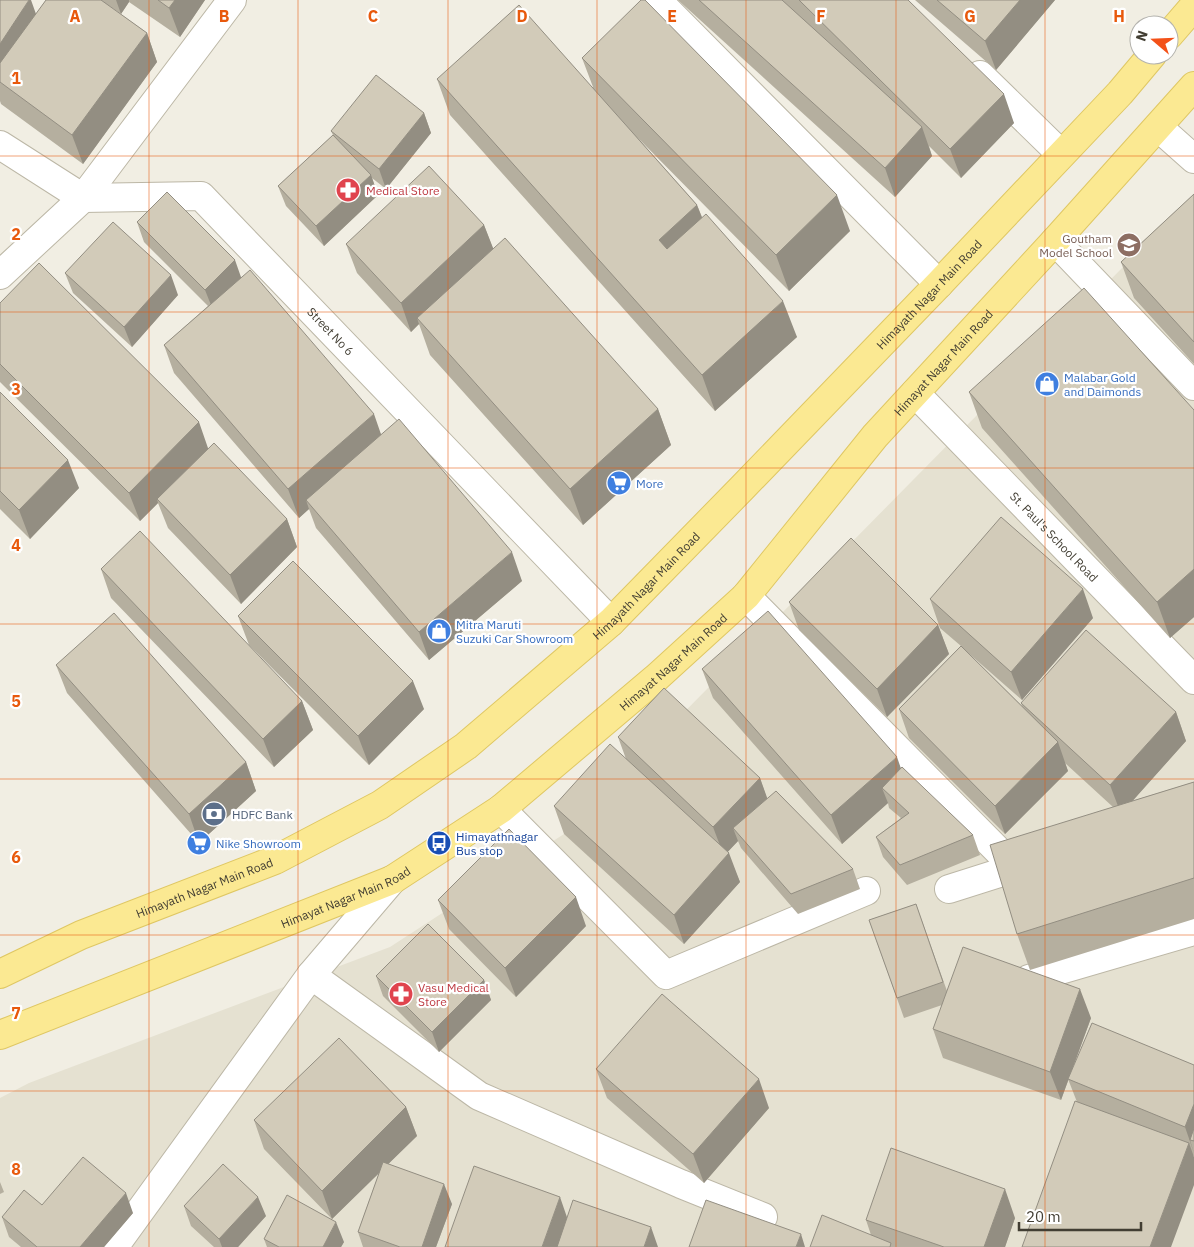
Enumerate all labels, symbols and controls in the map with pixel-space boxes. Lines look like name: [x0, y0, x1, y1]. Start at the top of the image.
text: A: [70, 6, 81, 26]
text: B: [219, 6, 230, 26]
text: C: [368, 6, 378, 26]
text: D: [516, 6, 528, 26]
text: E: [667, 6, 677, 26]
text: F: [816, 6, 826, 26]
text: G: [964, 6, 976, 26]
text: H: [1113, 6, 1125, 26]
north arrow: [1129, 15, 1179, 65]
text: N: [1132, 28, 1152, 43]
text: 1: [11, 68, 21, 88]
pharmacy icon: Medical Store: [335, 177, 361, 203]
place label: Medical Store: [366, 183, 440, 198]
text: 2: [11, 224, 21, 244]
place label: Goutham Model School: [1039, 231, 1112, 260]
school or university icon: Goutham Model School: [1116, 232, 1142, 258]
street label: Himayath Nagar Main Road: [873, 236, 985, 352]
street label: Street No 6: [304, 304, 358, 358]
street label: Himayat Nagar Main Road: [890, 306, 996, 419]
place label: Malabar Gold and Daimonds: [1064, 370, 1141, 399]
shop icon: Malabar Gold and Daimonds: [1034, 371, 1060, 397]
text: 3: [11, 379, 21, 399]
supermarket icon: More: [606, 470, 632, 496]
place label: More: [636, 476, 664, 491]
street label: St. Paul's School Road: [1007, 488, 1101, 585]
street label: Himayath Nagar Main Road: [589, 528, 703, 642]
text: 4: [11, 535, 21, 555]
street label: Himayat Nagar Main Road: [616, 610, 730, 713]
place label: Mitra Maruti Suzuki Car Showroom: [456, 617, 573, 646]
shop icon: Mitra Maruti Suzuki Car Showroom: [426, 618, 452, 644]
text: 5: [11, 691, 21, 711]
bank icon: HDFC Bank: [201, 801, 227, 827]
place label: HDFC Bank: [232, 807, 293, 822]
place label: Himayathnagar Bus stop: [456, 829, 538, 858]
supermarket icon: Nike Showroom: [186, 830, 212, 856]
bus stop icon: Himayathnagar Bus stop: [426, 830, 452, 856]
place label: Nike Showroom: [216, 836, 301, 851]
text: 6: [11, 847, 21, 867]
street label: Himayath Nagar Main Road: [133, 854, 275, 921]
street label: Himayat Nagar Main Road: [279, 863, 413, 931]
place label: Vasu Medical Store: [418, 980, 489, 1009]
pharmacy icon: Vasu Medical Store: [388, 981, 414, 1007]
text: 7: [11, 1003, 21, 1023]
text: 8: [11, 1159, 21, 1179]
scale bar: [1019, 1200, 1142, 1232]
text: 20 m: [1026, 1207, 1061, 1226]

